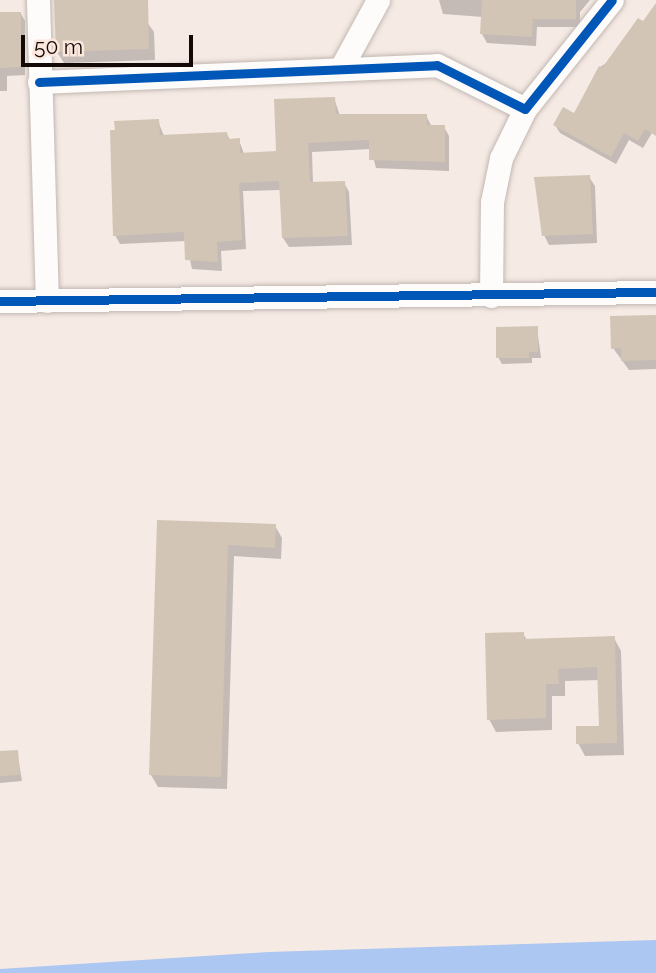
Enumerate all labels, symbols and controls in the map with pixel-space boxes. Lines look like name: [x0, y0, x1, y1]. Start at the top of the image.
scale bar: [24, 21, 196, 65]
text: 50 m: [34, 34, 83, 59]

